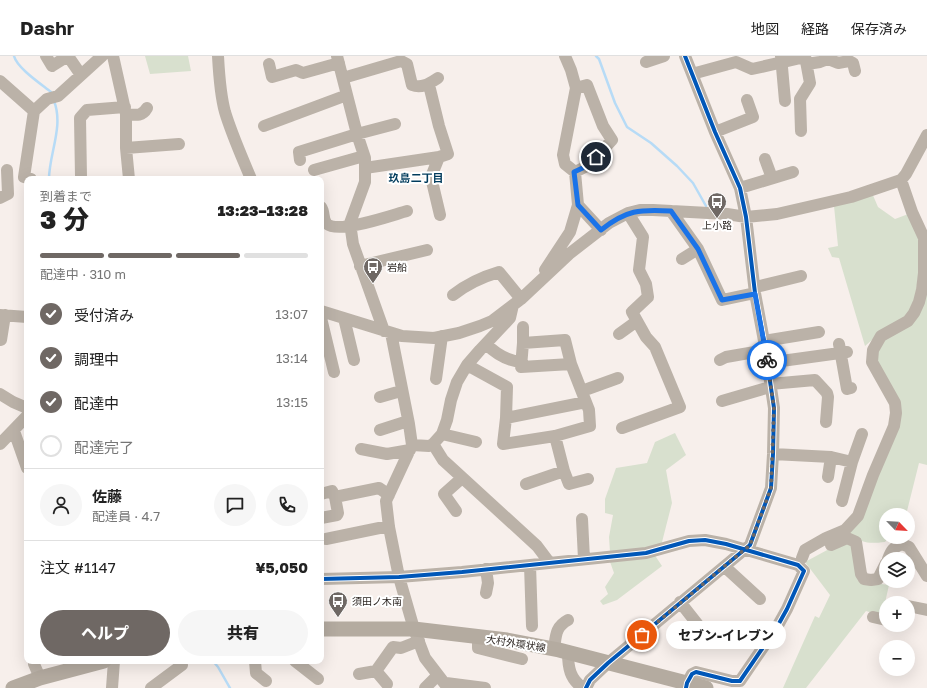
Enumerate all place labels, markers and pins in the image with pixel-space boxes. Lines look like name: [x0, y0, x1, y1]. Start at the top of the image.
pin: [579, 140, 613, 174]
bus stop icon: 上小路: [706, 191, 728, 219]
place label: 上小路: [702, 219, 732, 231]
bus stop icon: 岩船: [362, 256, 384, 284]
place label: 岩船: [387, 261, 407, 273]
bus stop icon: 須田ノ木南: [327, 590, 349, 618]
place label: 須田ノ木南: [352, 595, 402, 607]
pin: [625, 618, 659, 652]
callout: セブン-イレブン: [666, 621, 786, 649]

